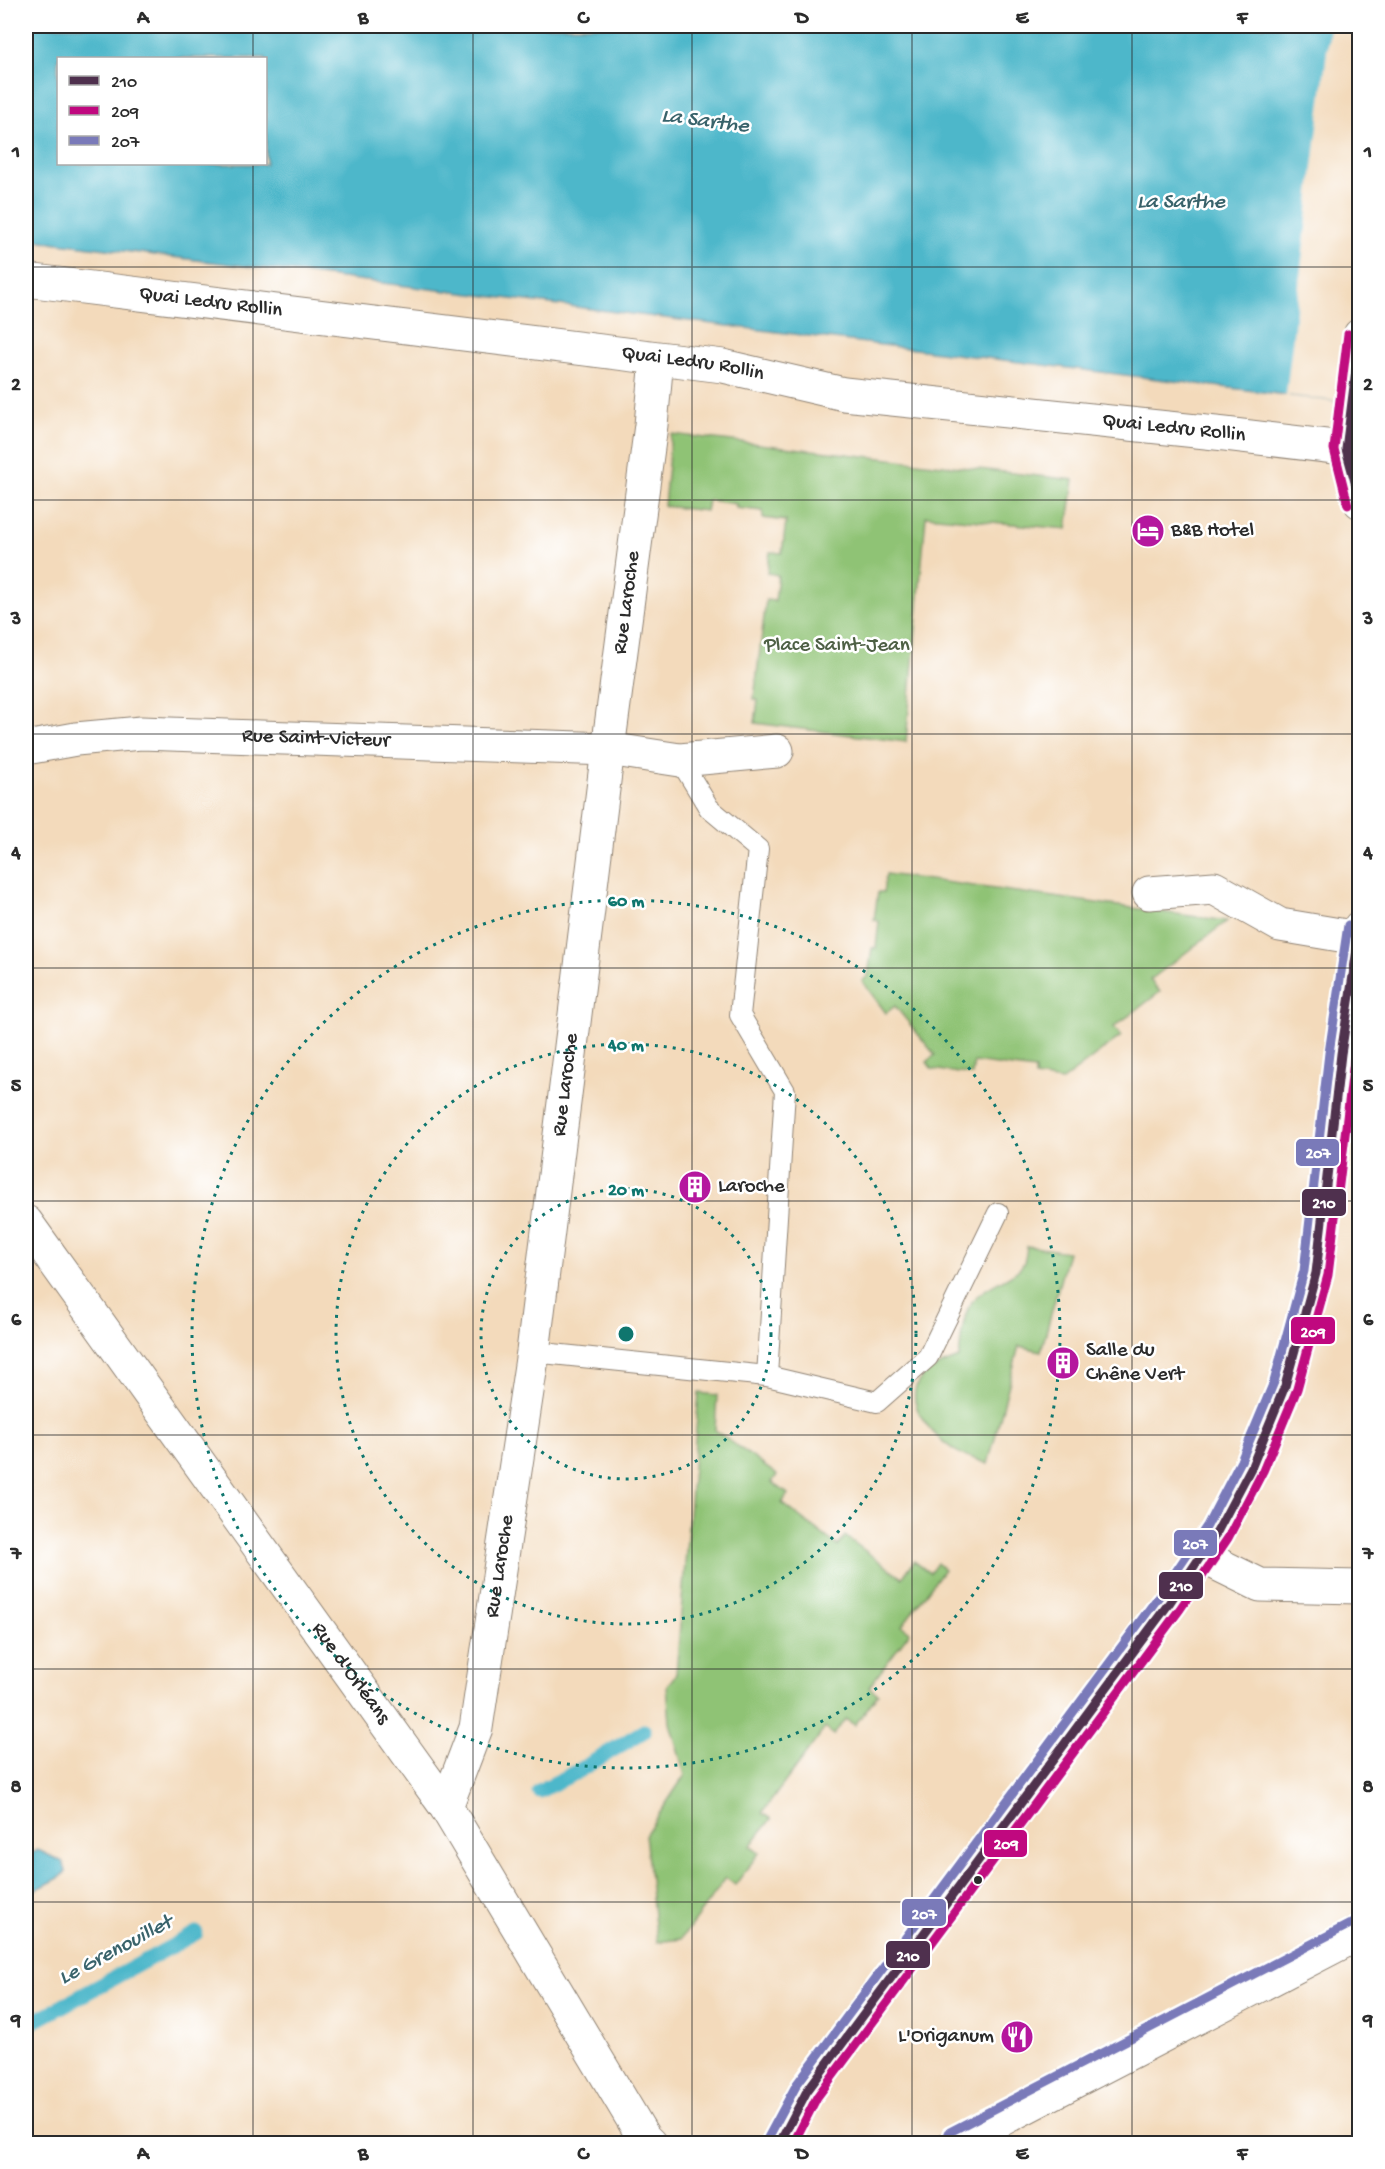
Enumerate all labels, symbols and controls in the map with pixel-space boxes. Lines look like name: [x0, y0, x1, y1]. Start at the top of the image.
text: A: [136, 8, 151, 31]
text: B: [357, 8, 369, 31]
text: C: [577, 8, 591, 31]
text: D: [793, 8, 809, 31]
text: E: [1016, 8, 1030, 31]
text: F: [1236, 8, 1249, 31]
legend: [57, 57, 267, 165]
text: 210: [111, 73, 137, 94]
text: 209: [111, 103, 139, 124]
water label: La Sarthe: [660, 104, 752, 140]
text: 207: [111, 133, 140, 154]
text: 1: [11, 142, 20, 165]
text: 1: [1363, 142, 1372, 165]
water label: La Sarthe: [1137, 190, 1227, 216]
street label: Quai Ledru Rollin: [138, 282, 284, 324]
street label: Quai Ledru Rollin: [620, 341, 766, 388]
text: 2: [11, 375, 21, 398]
text: 2: [1363, 375, 1373, 398]
street label: Quai Ledru Rollin: [1101, 409, 1247, 449]
hotel icon: B&B Hotel: [1130, 513, 1166, 549]
place label: B&B Hotel: [1170, 519, 1254, 544]
street label: Rue Laroche: [608, 549, 647, 656]
text: 3: [10, 609, 21, 632]
text: 3: [1362, 609, 1373, 632]
park label: Place Saint-Jean: [763, 634, 910, 659]
street label: Rue Saint-Victeur: [241, 724, 392, 754]
text: 4: [10, 843, 21, 866]
text: 4: [1362, 843, 1373, 866]
text: 60 m: [608, 892, 644, 913]
street label: Rue Laroche: [547, 1031, 585, 1138]
text: 40 m: [607, 1036, 644, 1057]
text: 5: [11, 1076, 22, 1099]
text: 5: [1363, 1076, 1374, 1099]
line badge: 207: [1295, 1138, 1340, 1167]
text: 207: [1305, 1146, 1331, 1165]
building icon: Laroche: [677, 1169, 713, 1205]
place label: Laroche: [718, 1175, 786, 1200]
text: 20 m: [608, 1181, 644, 1202]
line badge: 210: [1301, 1188, 1347, 1217]
text: 210: [1312, 1196, 1336, 1215]
text: 6: [11, 1310, 22, 1333]
text: 6: [1363, 1310, 1374, 1333]
line badge: 209: [1290, 1316, 1336, 1345]
centre of rings: [616, 1324, 636, 1344]
text: 209: [1301, 1325, 1325, 1344]
place label: Salle du Chêne Vert: [1086, 1339, 1186, 1388]
building icon: Salle du Chêne Vert: [1045, 1345, 1081, 1381]
street label: Rue Laroche: [480, 1512, 521, 1619]
line badge: 207: [1173, 1529, 1218, 1557]
text: 207: [1182, 1537, 1208, 1556]
text: 7: [10, 1544, 23, 1567]
text: 7: [1362, 1544, 1375, 1567]
line badge: 210: [1158, 1571, 1204, 1600]
text: 210: [1169, 1579, 1193, 1598]
street label: Rue d'Orléans: [305, 1618, 396, 1730]
text: 8: [11, 1777, 22, 1800]
text: 8: [1363, 1777, 1374, 1800]
line badge: 209: [983, 1829, 1028, 1858]
text: 209: [994, 1837, 1018, 1856]
unlabelled marker: [972, 1874, 984, 1886]
line badge: 207: [901, 1898, 947, 1927]
text: 207: [911, 1907, 937, 1926]
water label: Le Grenouillet: [55, 1908, 181, 1992]
line badge: 210: [885, 1940, 931, 1969]
text: 210: [896, 1949, 920, 1968]
text: 9: [10, 2011, 21, 2034]
text: 9: [1362, 2011, 1373, 2034]
restaurant icon: L'Origanum: [999, 2019, 1035, 2055]
place label: L'Origanum: [898, 2025, 994, 2050]
text: A: [136, 2144, 151, 2167]
text: B: [357, 2144, 369, 2167]
text: C: [577, 2144, 591, 2167]
text: D: [793, 2144, 809, 2167]
text: E: [1016, 2144, 1030, 2167]
text: F: [1236, 2144, 1249, 2167]

